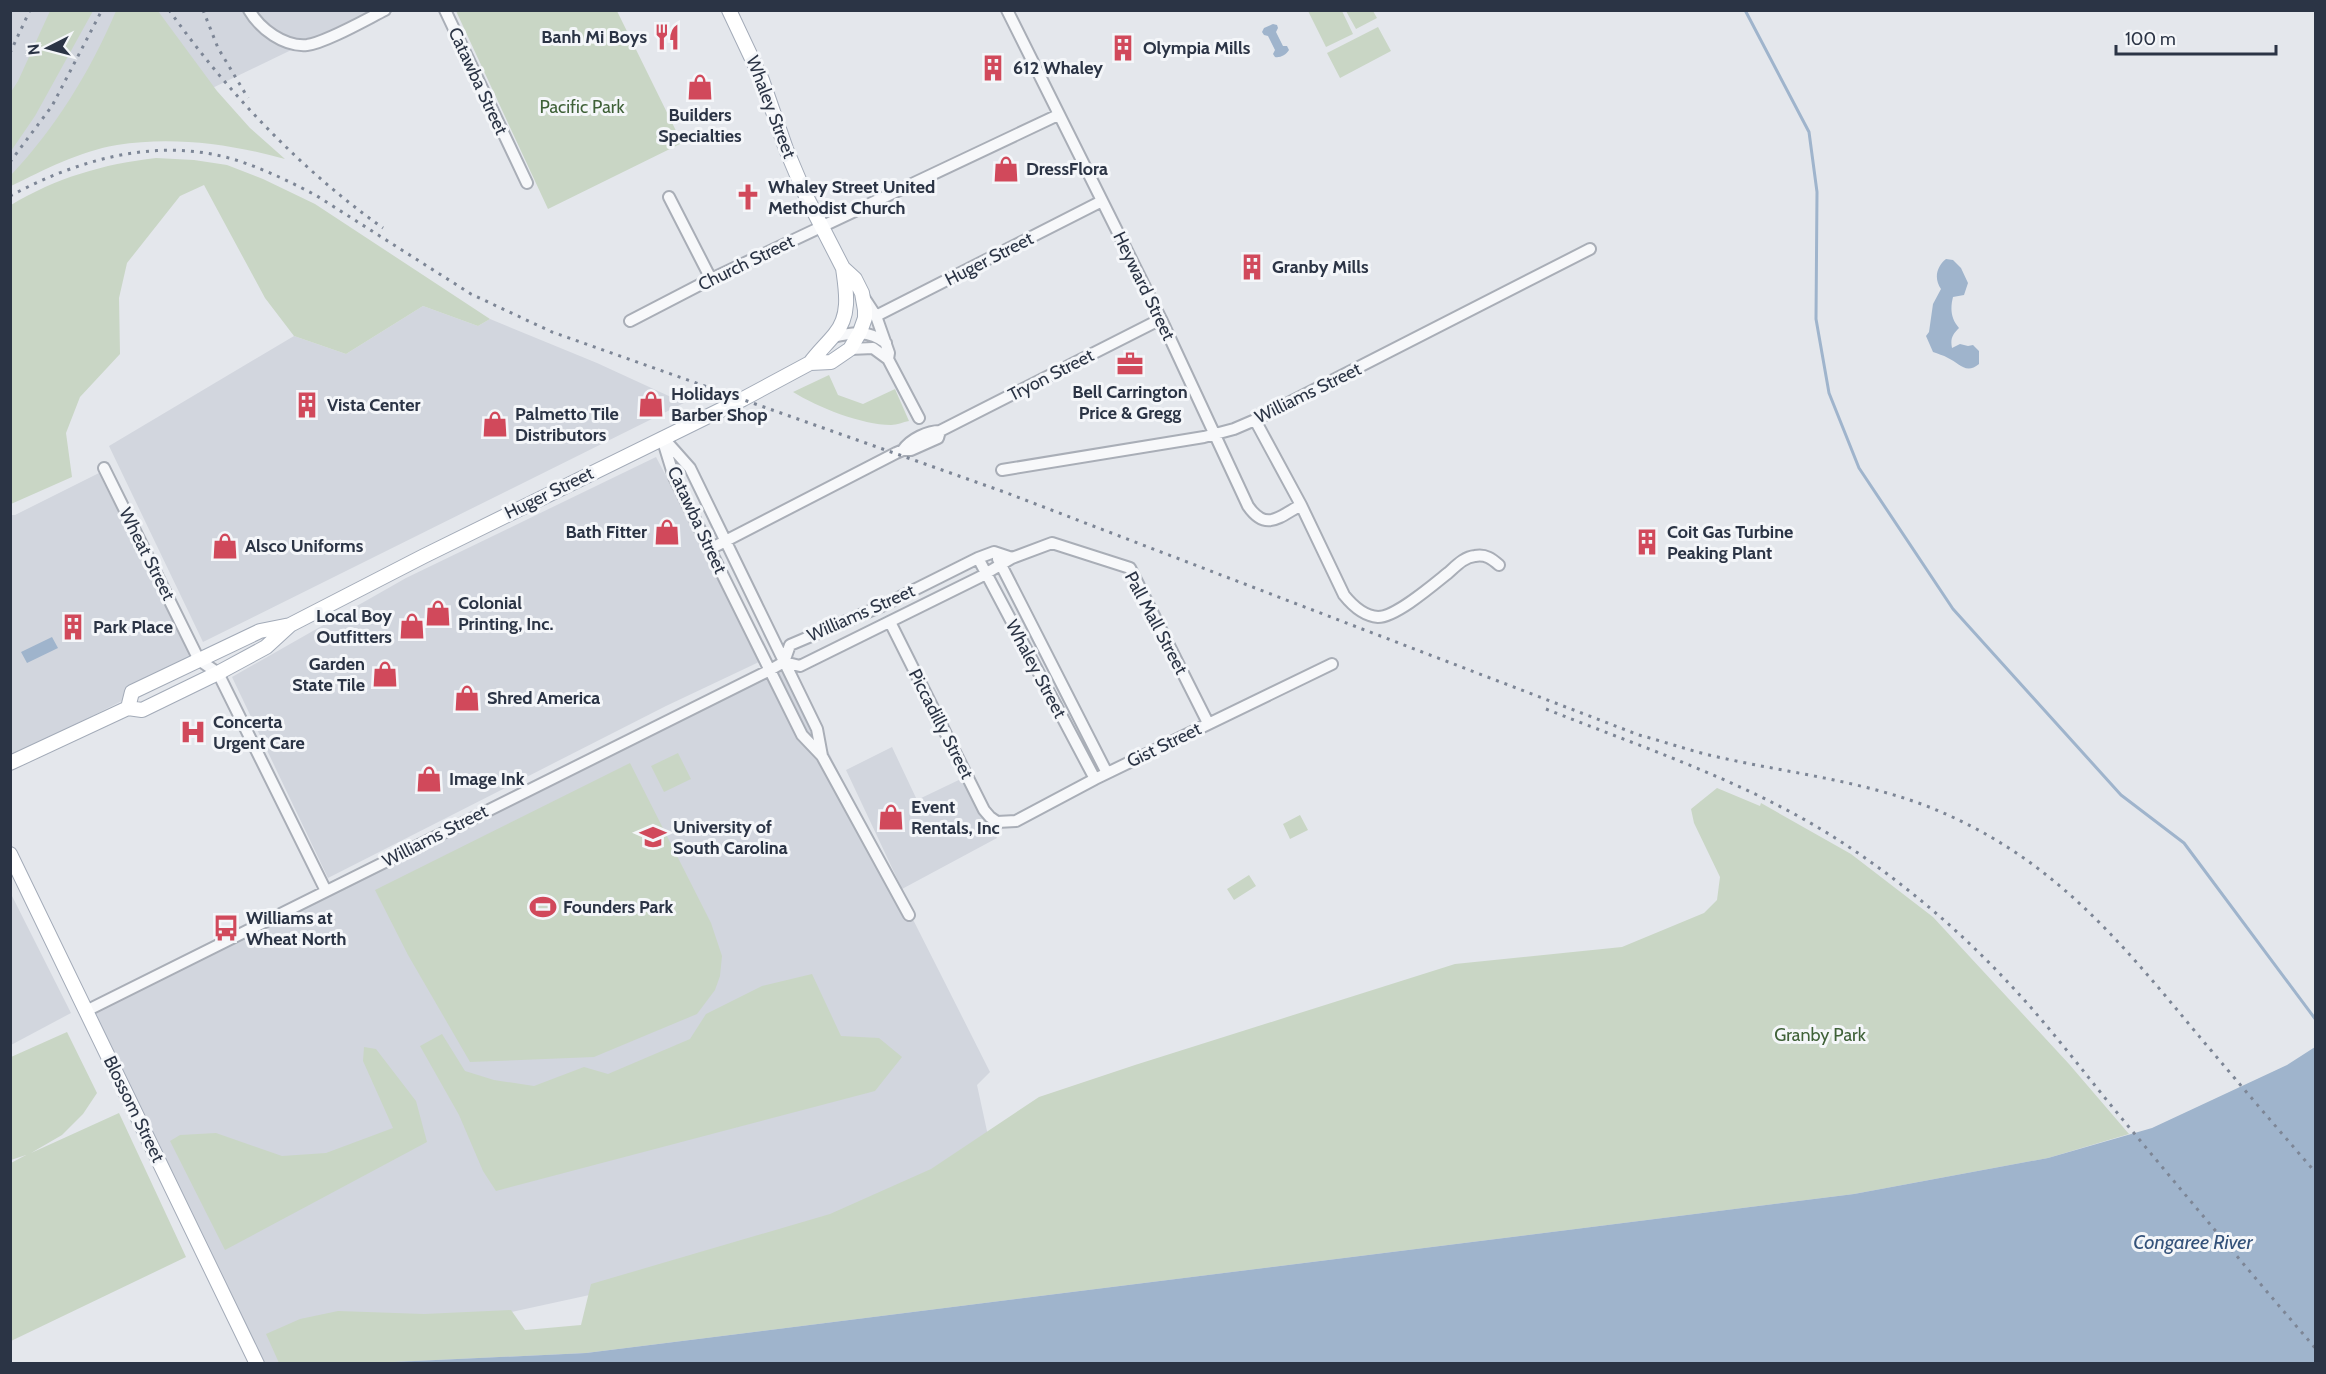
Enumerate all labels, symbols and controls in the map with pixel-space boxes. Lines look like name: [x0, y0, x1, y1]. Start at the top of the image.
north arrow: [18, 18, 78, 78]
scale bar: [2116, 18, 2276, 56]
restaurant icon: Banh Mi Boys: [652, 22, 682, 52]
street label: Catawba Street: [444, 24, 512, 138]
place label: Banh Mi Boys: [541, 26, 647, 48]
text: 100 m: [2125, 28, 2176, 50]
building icon: Olympia Mills: [1108, 33, 1138, 63]
place label: Olympia Mills: [1143, 37, 1251, 59]
text: N: [24, 43, 44, 56]
street label: Whaley Street: [741, 53, 801, 161]
building icon: 612 Whaley: [978, 53, 1008, 83]
place label: 612 Whaley: [1013, 57, 1103, 79]
shop icon: Builders Specialties: [685, 72, 715, 102]
park label: Pacific Park: [539, 96, 625, 118]
place label: Builders Specialties: [658, 104, 742, 147]
shop icon: DressFlora: [991, 154, 1021, 184]
place label: DressFlora: [1026, 158, 1108, 180]
place label: Whaley Street United Methodist Church: [768, 176, 935, 219]
church icon: Whaley Street United Methodist Church: [733, 182, 763, 212]
street label: Huger Street: [941, 227, 1037, 291]
street label: Heyward Street: [1108, 228, 1180, 344]
street label: Church Street: [694, 230, 798, 296]
building icon: Granby Mills: [1237, 252, 1267, 282]
place label: Granby Mills: [1272, 256, 1369, 278]
street label: Tryon Street: [1005, 344, 1097, 406]
office icon: Bell Carrington Price & Gregg: [1115, 349, 1145, 379]
street label: Williams Street: [1251, 358, 1365, 428]
place label: Bell Carrington Price & Gregg: [1072, 381, 1188, 424]
place label: Holidays Barber Shop: [671, 383, 768, 426]
shop icon: Holidays Barber Shop: [636, 389, 666, 419]
building icon: Vista Center: [292, 390, 322, 420]
place label: Vista Center: [327, 394, 421, 416]
place label: Palmetto Tile Distributors: [515, 403, 619, 446]
shop icon: Palmetto Tile Distributors: [480, 409, 510, 439]
street label: Huger Street: [501, 462, 597, 524]
street label: Catawba Street: [663, 463, 731, 577]
street label: Wheat Street: [114, 504, 180, 604]
shop icon: Bath Fitter: [652, 517, 682, 547]
place label: Bath Fitter: [566, 521, 647, 543]
place label: Coit Gas Turbine Peaking Plant: [1667, 521, 1793, 564]
building icon: Coit Gas Turbine Peaking Plant: [1632, 527, 1662, 557]
shop icon: Alsco Uniforms: [210, 531, 240, 561]
place label: Alsco Uniforms: [245, 535, 364, 557]
street label: Pall Mall Street: [1120, 568, 1192, 678]
street label: Williams Street: [804, 580, 918, 646]
place label: Colonial Printing, Inc.: [458, 592, 553, 635]
shop icon: Colonial Printing, Inc.: [423, 598, 453, 628]
place label: Local Boy Outfitters: [316, 605, 392, 648]
shop icon: Local Boy Outfitters: [397, 611, 427, 641]
building icon: Park Place: [58, 612, 88, 642]
place label: Park Place: [93, 616, 173, 638]
street label: Whaley Street: [1001, 616, 1071, 722]
place label: Garden State Tile: [292, 653, 365, 696]
shop icon: Garden State Tile: [370, 659, 400, 689]
street label: Piccadilly Street: [904, 665, 978, 783]
shop icon: Shred America: [452, 683, 482, 713]
place label: Shred America: [487, 687, 600, 709]
place label: Concerta Urgent Care: [213, 711, 305, 754]
hospital icon: Concerta Urgent Care: [178, 717, 208, 747]
street label: Gist Street: [1123, 718, 1205, 772]
shop icon: Image Ink: [414, 764, 444, 794]
place label: Image Ink: [449, 768, 525, 790]
place label: Event Rentals, Inc: [911, 796, 1000, 839]
street label: Williams Street: [379, 800, 491, 872]
shop icon: Event Rentals, Inc: [876, 802, 906, 832]
place label: University of South Carolina: [673, 816, 788, 859]
school or university icon: University of South Carolina: [638, 822, 668, 852]
sports icon: Founders Park: [528, 892, 558, 922]
place label: Founders Park: [563, 896, 674, 918]
place label: Williams at Wheat North: [246, 907, 346, 950]
bus stop icon: Williams at Wheat North: [211, 913, 241, 943]
park label: Granby Park: [1774, 1024, 1867, 1046]
street label: Blossom Street: [99, 1052, 169, 1166]
water label: Congaree River: [2133, 1230, 2254, 1254]

